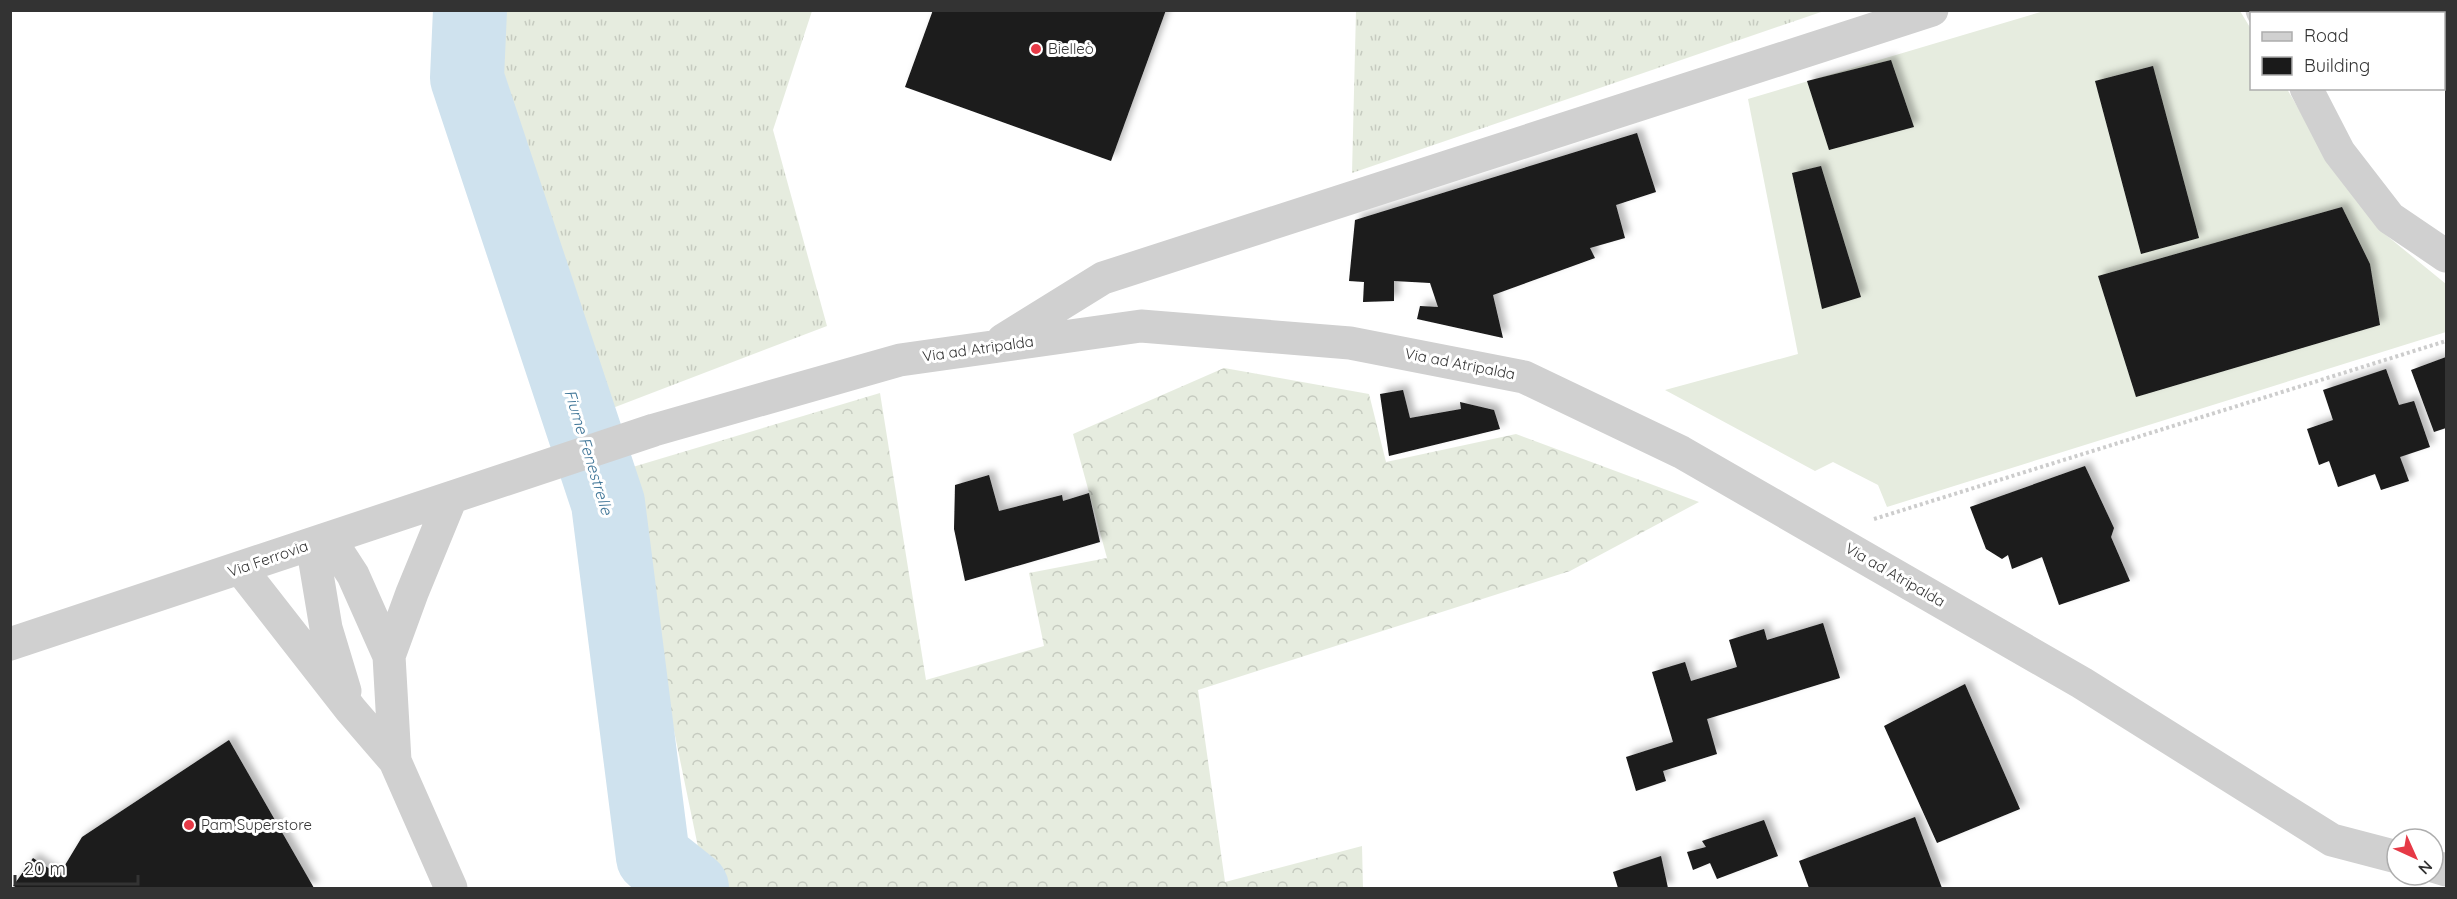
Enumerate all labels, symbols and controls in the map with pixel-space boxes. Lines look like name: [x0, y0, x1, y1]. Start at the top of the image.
legend: [2250, 12, 2445, 90]
text: Road: [2304, 24, 2349, 47]
place label: Bielleò: [1048, 39, 1094, 58]
marker: Bielleò: [1029, 42, 1043, 56]
text: Building: [2304, 54, 2370, 77]
street label: Via ad Atripalda: [921, 331, 1035, 366]
street label: Via ad Atripalda: [1403, 343, 1517, 384]
water label: Fiume Fenestrelle: [560, 387, 618, 518]
street label: Via Ferrovia: [225, 536, 310, 581]
street label: Via ad Atripalda: [1842, 538, 1949, 611]
place label: Pam Superstore: [201, 815, 312, 834]
marker: Pam Superstore: [182, 818, 196, 832]
north arrow: [2385, 827, 2445, 887]
scale bar: [15, 848, 138, 886]
text: N: [2414, 856, 2437, 879]
text: 20 m: [24, 857, 66, 880]

